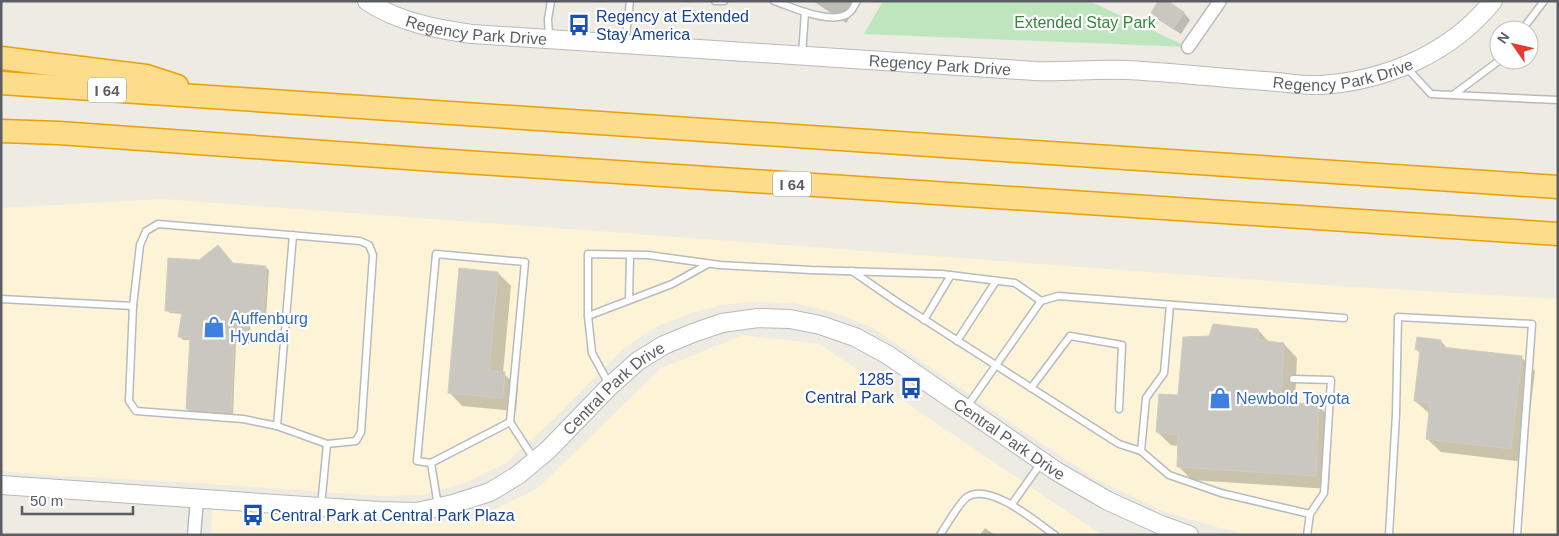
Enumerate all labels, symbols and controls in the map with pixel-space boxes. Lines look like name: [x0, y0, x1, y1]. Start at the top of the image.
place label: Regency at Extended Stay America: [596, 8, 749, 43]
street label: Regency Park Drive: [404, 12, 548, 47]
bus stop icon: Regency at Extended Stay America: [566, 12, 592, 38]
park label: Extended Stay Park: [1014, 14, 1157, 31]
north arrow: [1489, 20, 1539, 70]
text: N: [1494, 29, 1513, 46]
street label: Regency Park Drive: [868, 52, 1012, 78]
street label: Regency Park Drive: [1272, 55, 1416, 94]
road number: I 64: [88, 78, 126, 102]
road number: I 64: [773, 172, 811, 196]
place label: Auffenburg Hyundai: [230, 310, 308, 345]
shop icon: Auffenburg Hyundai: [201, 314, 227, 340]
street label: Central Park Drive: [559, 338, 667, 438]
place label: 1285 Central Park: [805, 371, 895, 406]
bus stop icon: 1285 Central Park: [898, 375, 924, 401]
shop icon: Newbold Toyota: [1207, 385, 1233, 411]
place label: Newbold Toyota: [1236, 390, 1350, 407]
street label: Central Park Drive: [951, 395, 1068, 483]
scale bar: [22, 484, 134, 516]
text: 50 m: [30, 492, 63, 509]
bus stop icon: Central Park at Central Park Plaza: [240, 502, 266, 528]
place label: Central Park at Central Park Plaza: [270, 507, 515, 524]

